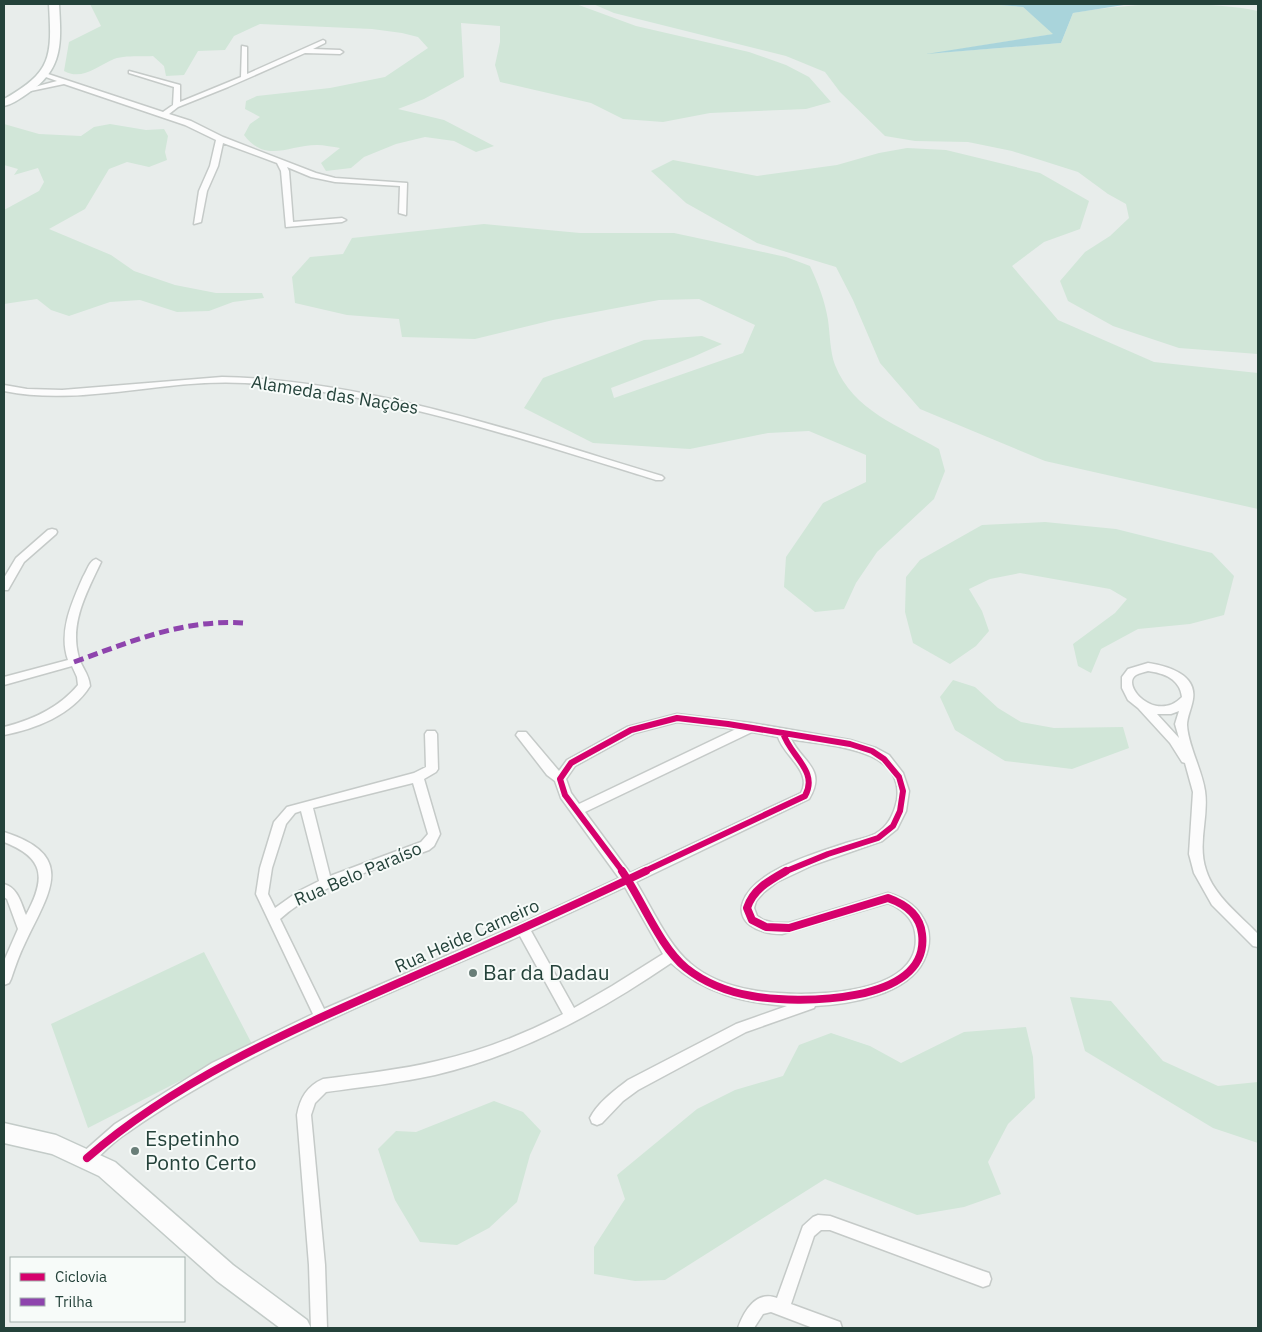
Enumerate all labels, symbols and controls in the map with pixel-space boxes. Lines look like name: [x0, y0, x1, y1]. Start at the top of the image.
street label: Alameda das Nações: [250, 370, 420, 419]
street label: Rua Belo Paraíso: [291, 836, 425, 911]
street label: Rua Heide Carneiro: [391, 893, 543, 978]
place label: Bar da Dadau: [483, 958, 610, 986]
marker: Bar da Dadau: [467, 967, 479, 979]
place label: Espetinho Ponto Certo: [145, 1124, 256, 1176]
marker: Espetinho Ponto Certo: [129, 1145, 141, 1157]
legend: [10, 1257, 185, 1322]
text: Ciclovia: [55, 1267, 107, 1286]
text: Trilha: [55, 1292, 93, 1311]

